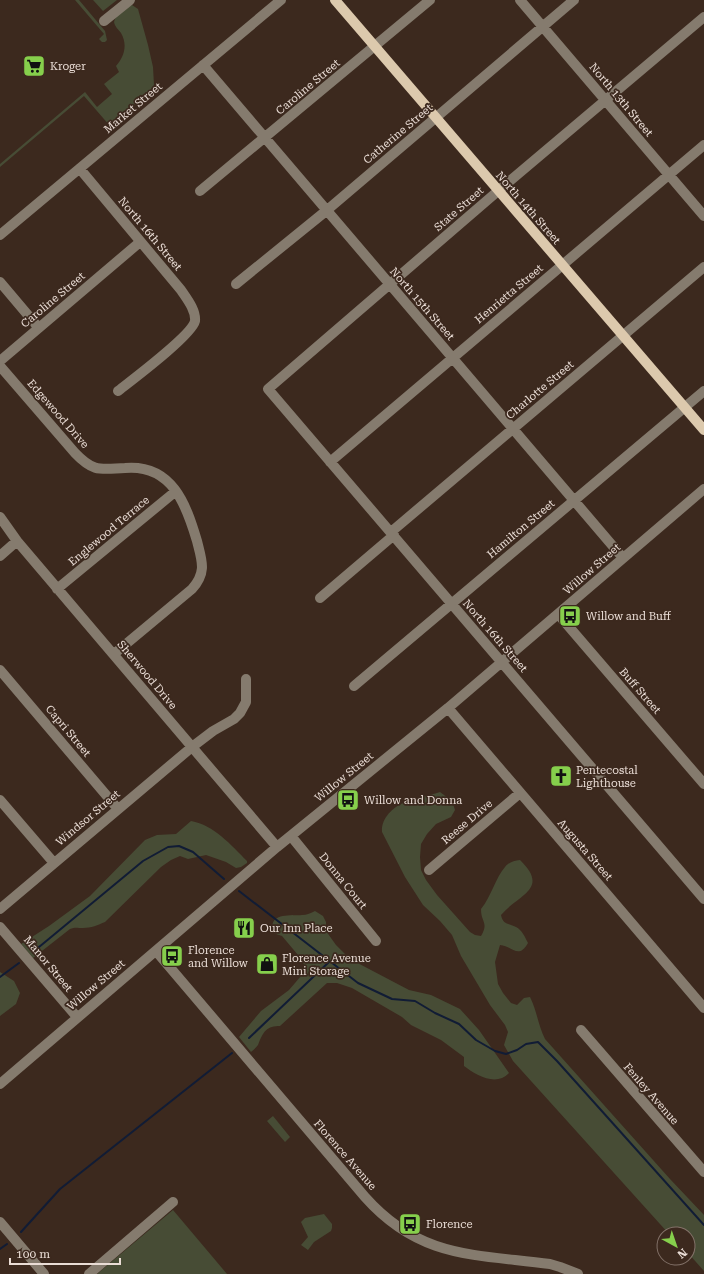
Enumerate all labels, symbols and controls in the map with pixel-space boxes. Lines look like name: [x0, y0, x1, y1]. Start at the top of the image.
supermarket icon: Kroger: [21, 53, 47, 79]
street label: Caroline Street: [273, 57, 343, 117]
place label: Kroger: [50, 60, 86, 73]
street label: North 13th Street: [586, 61, 656, 139]
street label: Market Street: [101, 80, 165, 136]
street label: Catherine Street: [361, 101, 435, 167]
street label: North 14th Street: [493, 169, 563, 247]
street label: State Street: [432, 184, 486, 234]
street label: North 16th Street: [115, 195, 185, 273]
street label: Henrietta Street: [472, 262, 546, 326]
street label: North 15th Street: [387, 265, 457, 343]
street label: Caroline Street: [18, 270, 88, 330]
street label: Charlotte Street: [504, 358, 576, 422]
street label: Edgewood Drive: [25, 377, 91, 451]
street label: Englewood Terrace: [66, 493, 152, 569]
street label: Hamilton Street: [485, 497, 557, 561]
street label: Willow Street: [561, 541, 623, 597]
street label: North 16th Street: [460, 597, 530, 675]
bus stop icon: Willow and Buff: [557, 603, 583, 629]
place label: Willow and Buff: [586, 610, 672, 623]
street label: Sherwood Drive: [114, 638, 180, 712]
street label: Buff Street: [617, 665, 663, 717]
street label: Capri Street: [43, 703, 93, 759]
street label: Willow Street: [312, 749, 376, 805]
church icon: Pentecostal Lighthouse: [548, 763, 574, 789]
place label: Pentecostal Lighthouse: [576, 764, 638, 790]
street label: Windsor Street: [53, 787, 123, 849]
bus stop icon: Willow and Donna: [335, 787, 361, 813]
place label: Willow and Donna: [364, 794, 462, 807]
street label: Reese Drive: [439, 797, 495, 847]
street label: Augusta Street: [555, 817, 615, 883]
street label: Donna Court: [316, 850, 370, 912]
restaurant icon: Our Inn Place: [231, 915, 257, 941]
place label: Our Inn Place: [260, 922, 332, 935]
street label: Manor Street: [21, 933, 75, 995]
bus stop icon: Florence and Willow: [159, 943, 185, 969]
place label: Florence and Willow: [188, 944, 249, 970]
shop icon: Florence Avenue Mini Storage: [254, 951, 280, 977]
place label: Florence Avenue Mini Storage: [282, 952, 371, 978]
street label: Willow Street: [64, 957, 128, 1013]
street label: Fenley Avenue: [621, 1061, 681, 1127]
street label: Florence Avenue: [311, 1117, 379, 1193]
bus stop icon: Florence: [397, 1211, 423, 1237]
place label: Florence: [426, 1218, 473, 1231]
north arrow: [656, 1226, 696, 1266]
scale bar: [10, 1240, 120, 1266]
text: N: [674, 1246, 690, 1261]
text: 100 m: [16, 1247, 50, 1261]

